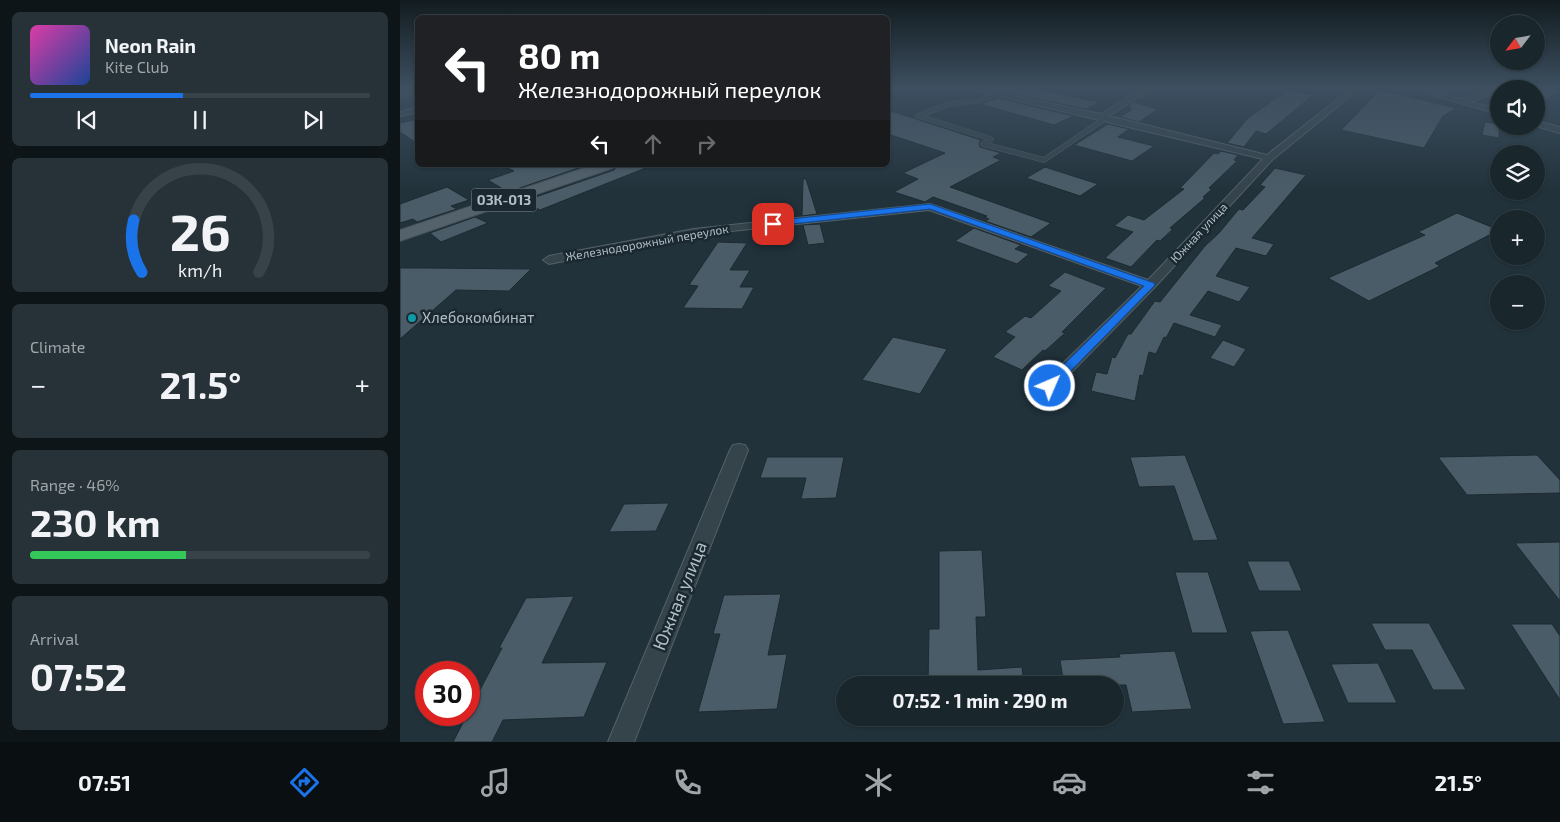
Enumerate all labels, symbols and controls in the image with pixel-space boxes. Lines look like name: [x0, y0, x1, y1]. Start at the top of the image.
north arrow: [1490, 15, 1545, 70]
map controls: [1490, 15, 1545, 330]
text: Neon Rain: [105, 34, 196, 57]
text: 80 m: [518, 34, 600, 76]
icon: left: [435, 35, 500, 100]
text: Kite Club: [105, 57, 169, 76]
text: Железнодорожный переулок: [518, 76, 821, 102]
button: sound: [1490, 80, 1545, 135]
icon: previous: [73, 106, 101, 134]
icon: pause: [186, 106, 214, 134]
icon: next: [299, 106, 327, 134]
icon: left: [586, 130, 614, 158]
icon: ahead: [639, 130, 667, 158]
icon: right: [692, 130, 720, 158]
button: layers: [1490, 145, 1545, 200]
road number: 03К-013: [472, 188, 536, 212]
text: 26: [170, 199, 230, 261]
street label: Южная улица: [1167, 199, 1230, 266]
pin: [752, 203, 794, 245]
icon: arrive: [759, 210, 787, 238]
button: +: [1490, 210, 1545, 265]
street label: Железнодорожный переулок: [564, 221, 730, 264]
text: km/h: [178, 259, 222, 281]
button: −: [1490, 275, 1545, 330]
place label: Хлебокомбинат: [422, 308, 534, 326]
marker: Хлебокомбинат: [406, 312, 418, 324]
text: Climate: [30, 337, 85, 356]
position arrow: [1023, 359, 1075, 411]
text: 21.5°: [160, 361, 241, 407]
text: −: [30, 367, 46, 401]
text: +: [355, 367, 370, 401]
text: Range · 46%: [30, 475, 120, 494]
text: 230 km: [30, 499, 161, 545]
street label: Южная улица: [647, 538, 711, 653]
text: Arrival: [30, 629, 79, 648]
text: 07:52: [30, 653, 127, 699]
speed limit sign: 30: [415, 661, 480, 726]
text: 07:52 · 1 min · 290 m: [892, 689, 1068, 712]
icon: directions: [287, 765, 322, 800]
icon: music: [478, 765, 513, 800]
icon: phone: [670, 765, 705, 800]
icon: climate: [861, 765, 896, 800]
icon: car: [1052, 765, 1087, 800]
icon: filters: [1243, 765, 1278, 800]
text: 07:51: [78, 769, 131, 795]
text: 21.5°: [1434, 769, 1482, 795]

